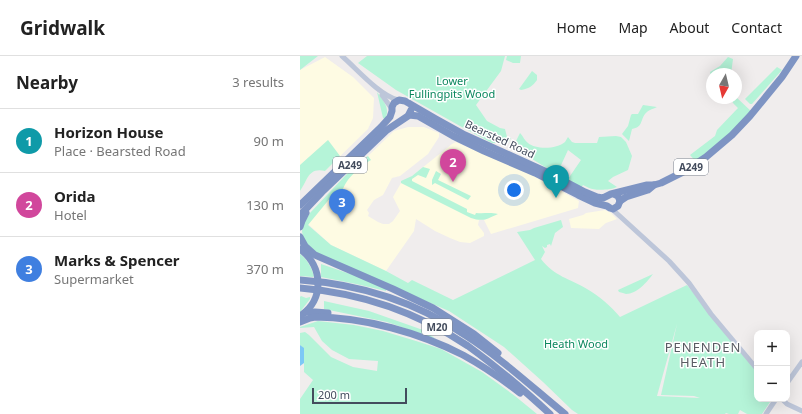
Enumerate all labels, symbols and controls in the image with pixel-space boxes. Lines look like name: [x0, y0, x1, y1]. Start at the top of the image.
text: Gridwalk: [20, 15, 105, 41]
text: Home: [557, 18, 596, 37]
text: Map: [618, 18, 648, 37]
text: About: [670, 18, 709, 37]
text: Contact: [731, 18, 782, 37]
north arrow: [706, 68, 742, 104]
text: Nearby: [16, 71, 78, 94]
text: 3 results: [232, 73, 284, 91]
park label: Lower Fullingpits Wood: [409, 73, 495, 101]
street label: Bearsted Road: [463, 116, 538, 161]
text: Horizon House: [54, 122, 164, 142]
text: 1: [25, 132, 33, 150]
text: 90 m: [254, 132, 284, 150]
text: Place · Bearsted Road: [54, 142, 186, 160]
pin: 2: [440, 149, 466, 182]
road number: A249: [333, 157, 367, 173]
road number: A249: [674, 159, 708, 175]
pin: 1: [543, 165, 569, 198]
your location: [504, 180, 524, 200]
text: Orida: [54, 186, 96, 206]
pin: 3: [329, 189, 355, 222]
text: 2: [25, 196, 33, 214]
text: 130 m: [246, 196, 284, 214]
text: Hotel: [54, 206, 87, 224]
text: Marks & Spencer: [54, 250, 180, 270]
text: 3: [25, 260, 33, 278]
text: 370 m: [246, 260, 284, 278]
text: Supermarket: [54, 270, 134, 288]
road number: M20: [422, 319, 452, 335]
map controls: [754, 330, 790, 402]
button: +: [754, 330, 790, 366]
park label: Heath Wood: [544, 336, 608, 351]
district label: PENENDEN HEATH: [665, 338, 741, 371]
button: −: [754, 366, 790, 402]
scale bar: [312, 386, 407, 405]
text: 200 m: [318, 387, 350, 402]

